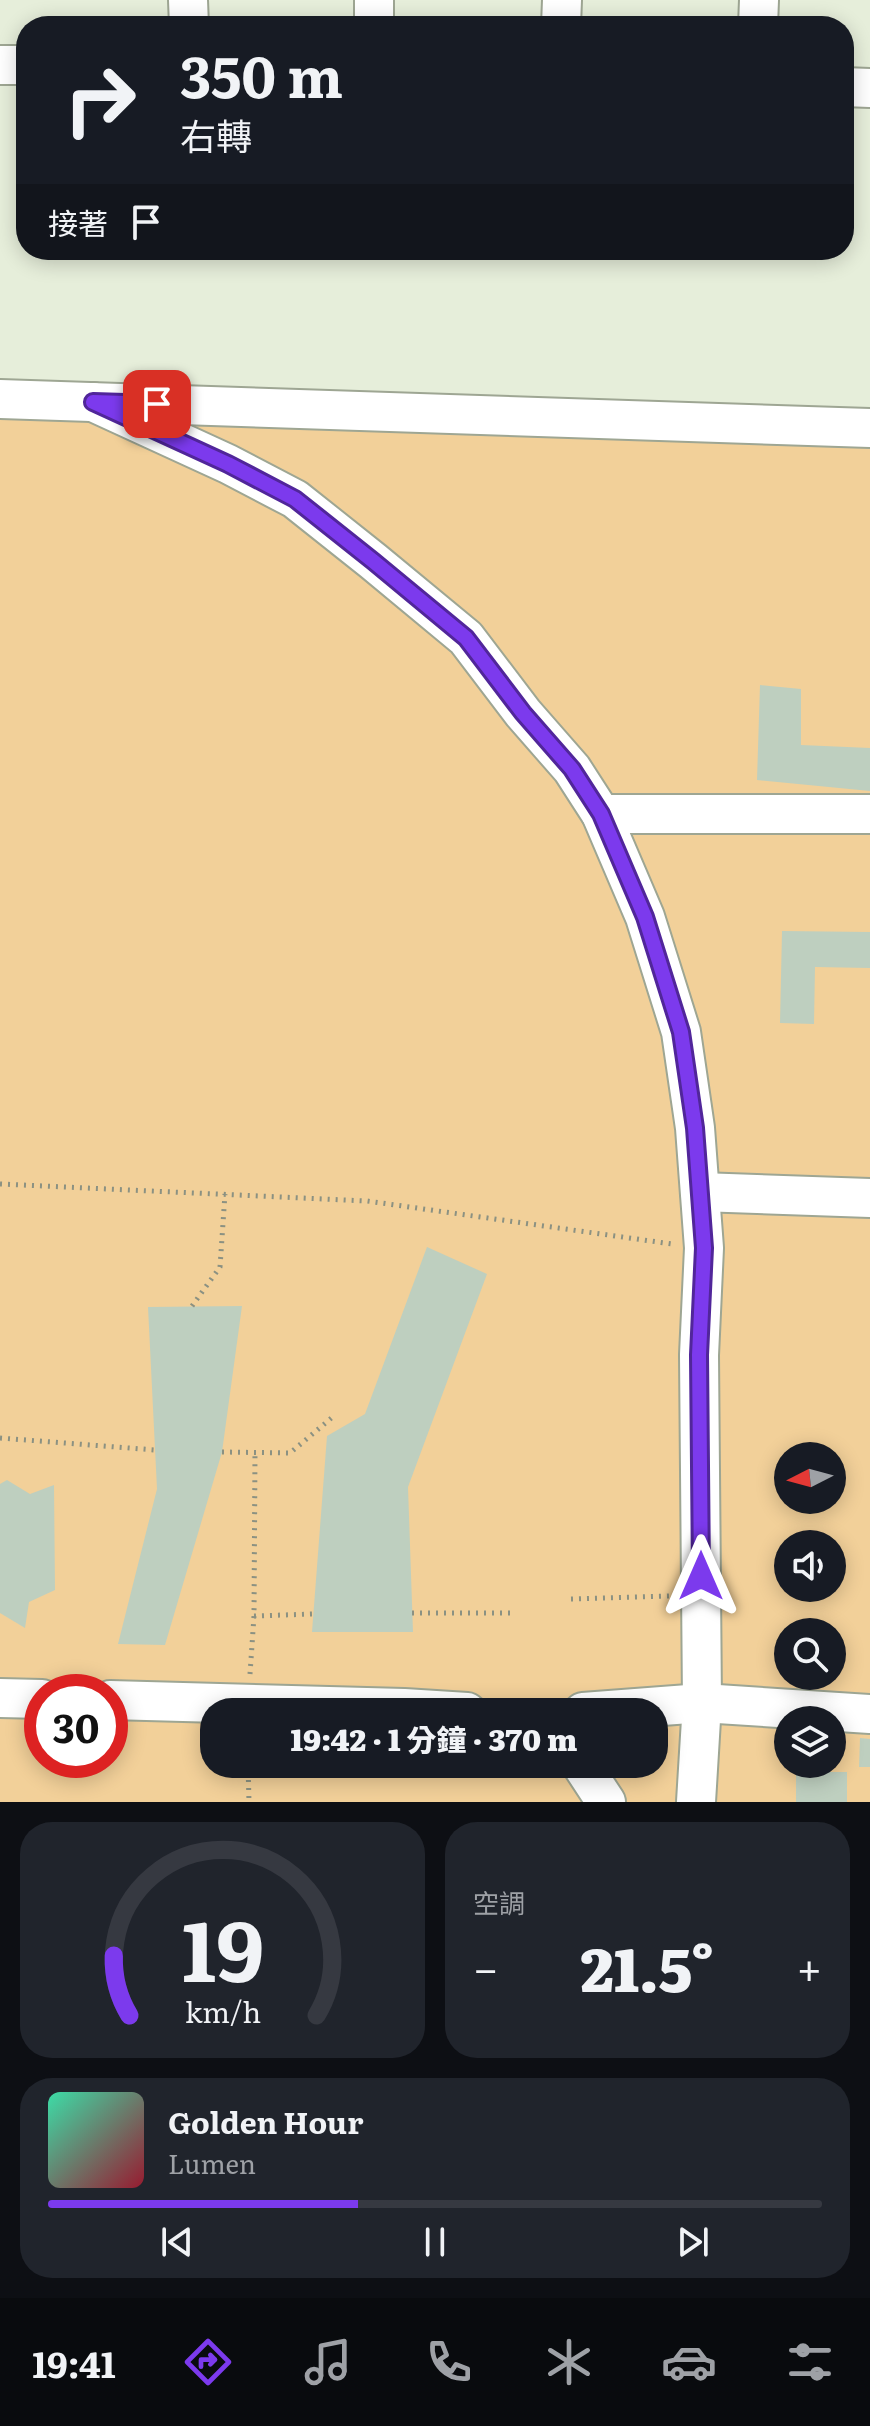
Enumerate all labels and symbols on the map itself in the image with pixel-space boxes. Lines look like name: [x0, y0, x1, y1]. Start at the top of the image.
pin: [123, 370, 191, 438]
north arrow: [774, 1442, 846, 1514]
position arrow: [659, 1534, 743, 1618]
speed limit sign: 30: [24, 1674, 128, 1778]

